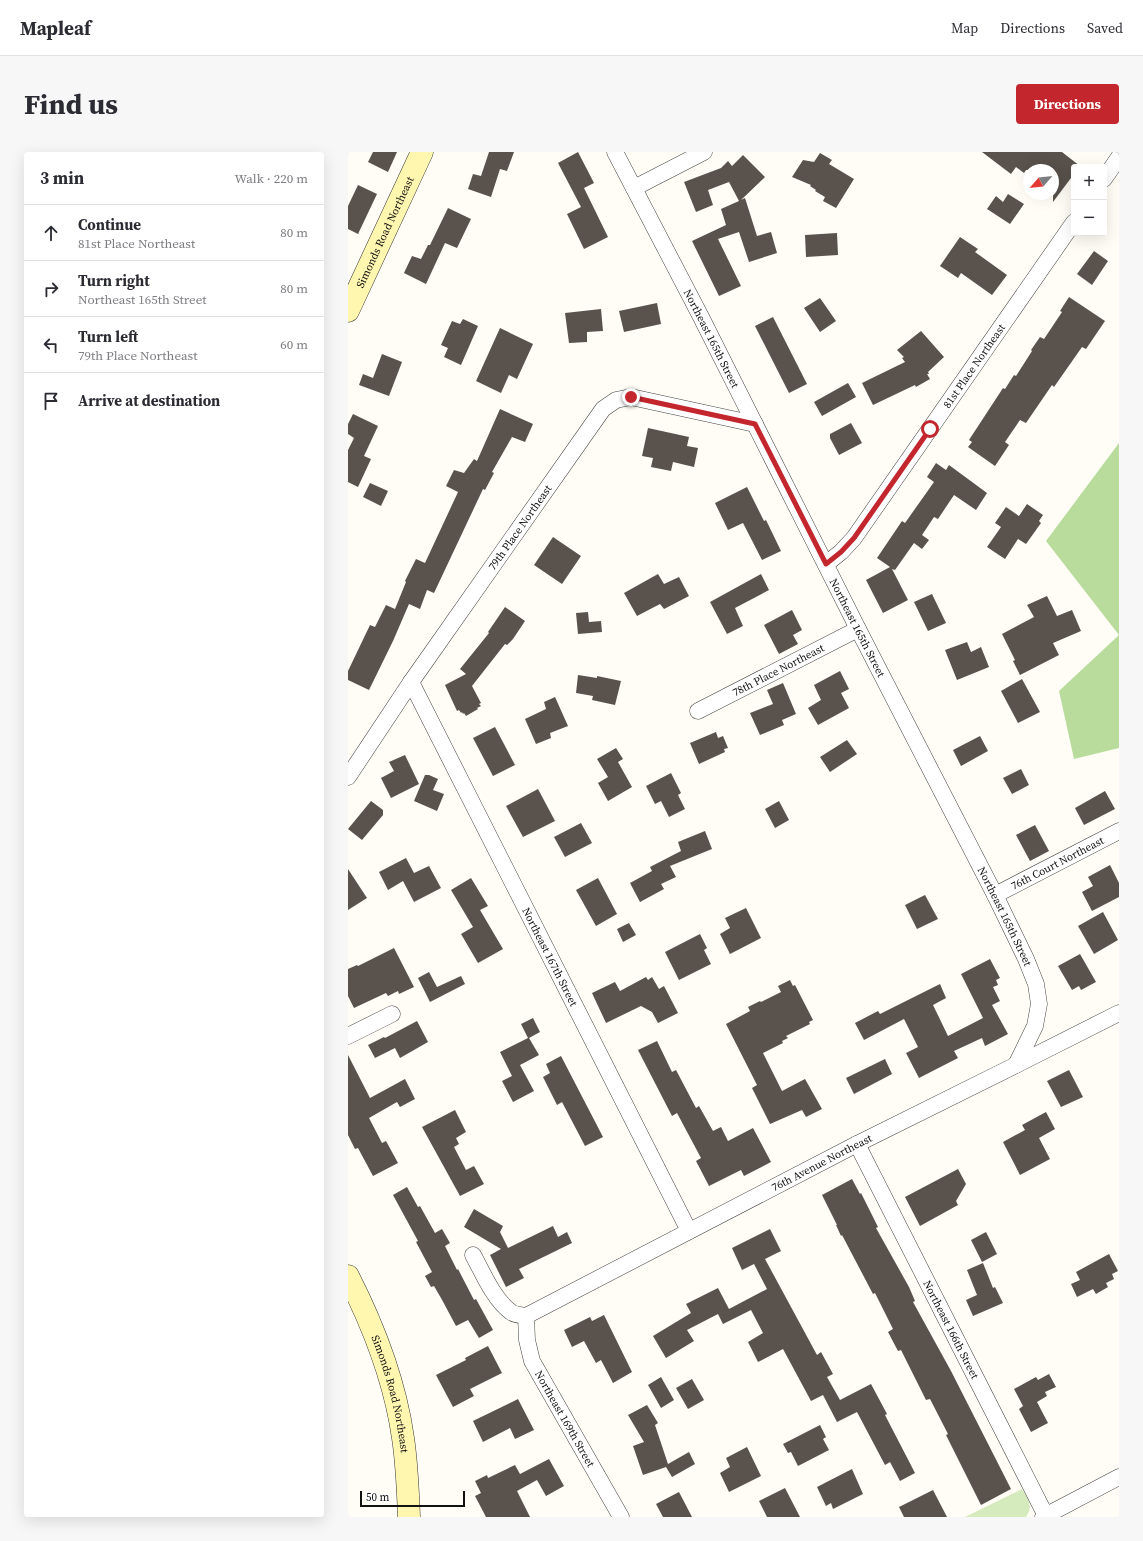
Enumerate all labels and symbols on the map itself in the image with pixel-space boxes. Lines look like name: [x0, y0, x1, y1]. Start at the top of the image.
north arrow: [1023, 164, 1059, 200]
street label: Simonds Road Northeast: [352, 174, 417, 290]
street label: Northeast 165th Street: [680, 286, 743, 391]
street label: 81st Place Northeast: [939, 321, 1009, 411]
route end: [622, 388, 640, 406]
route start: [921, 420, 939, 438]
street label: 79th Place Northeast: [484, 481, 555, 573]
street label: Northeast 165th Street: [826, 576, 889, 680]
street label: 78th Place Northeast: [730, 640, 827, 700]
street label: 76th Court Northeast: [1008, 832, 1107, 893]
street label: Northeast 165th Street: [974, 864, 1036, 968]
street label: Northeast 167th Street: [519, 905, 582, 1009]
street label: 76th Avenue Northeast: [769, 1130, 875, 1195]
street label: Northeast 166th Street: [920, 1278, 983, 1382]
street label: Simonds Road Northeast: [368, 1333, 412, 1454]
street label: Northeast 169th Street: [531, 1368, 599, 1470]
scale bar: [360, 1489, 465, 1508]

